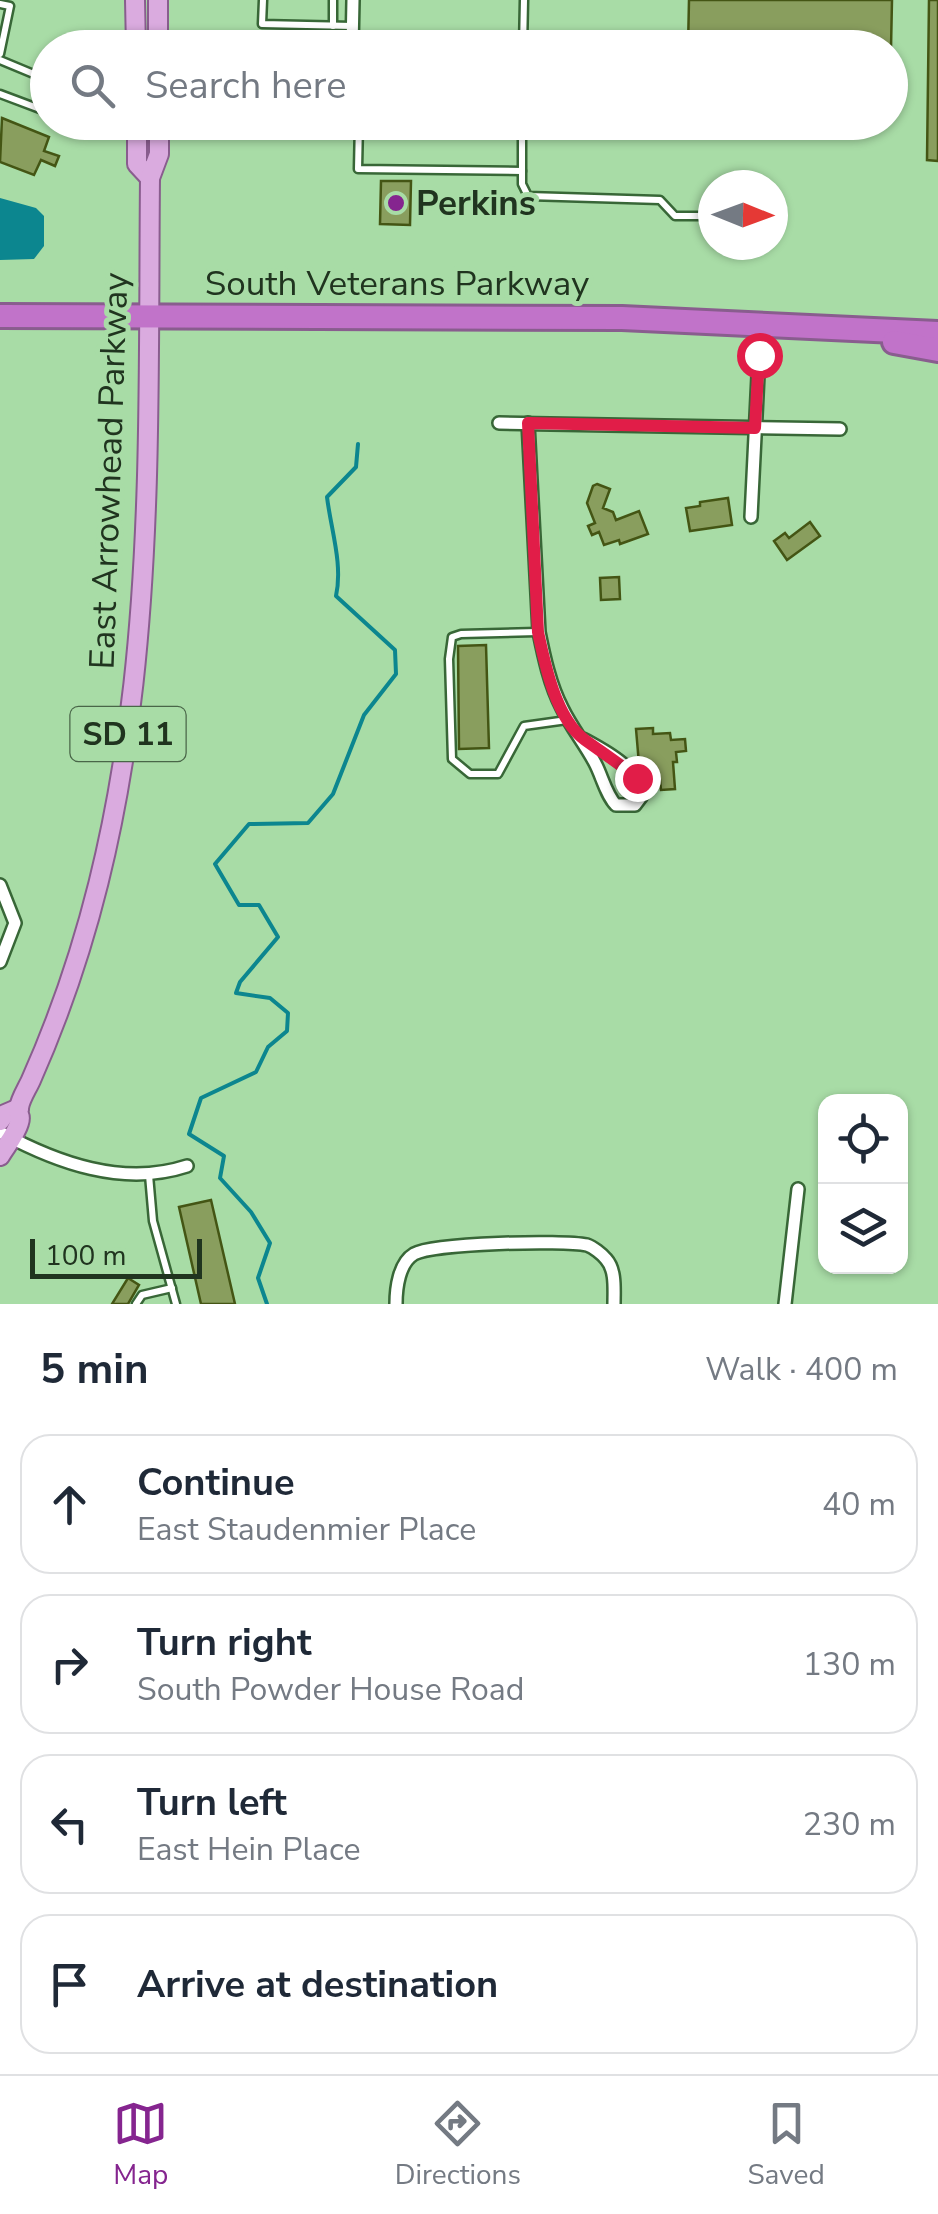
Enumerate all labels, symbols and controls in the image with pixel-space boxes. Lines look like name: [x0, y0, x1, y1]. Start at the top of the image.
search box: [30, 30, 908, 140]
icon: search: [65, 58, 120, 113]
text: Search here: [145, 60, 346, 111]
north arrow: [698, 170, 788, 260]
place label: Perkins: [416, 180, 536, 227]
marker: Perkins: [385, 192, 407, 214]
street label: South Veterans Parkway: [205, 260, 589, 307]
street label: East Arrowhead Parkway: [79, 272, 139, 670]
route start: [737, 333, 783, 379]
road number: SD 11: [70, 707, 186, 761]
route end: [615, 756, 661, 802]
map controls: [818, 1094, 908, 1274]
button: locate: [818, 1094, 908, 1184]
button: layers: [818, 1184, 908, 1274]
scale bar: [30, 1234, 202, 1278]
text: 100 m: [45, 1237, 127, 1275]
text: 5 min: [40, 1341, 149, 1398]
text: Walk · 400 m: [705, 1348, 898, 1391]
text: Continue: [137, 1457, 295, 1508]
icon: ahead: [42, 1477, 97, 1532]
text: 40 m: [822, 1483, 896, 1526]
text: East Staudenmier Place: [137, 1508, 476, 1551]
text: Turn right: [137, 1617, 312, 1668]
icon: right: [42, 1637, 97, 1692]
text: 130 m: [803, 1643, 896, 1686]
text: South Powder House Road: [137, 1668, 524, 1711]
text: Turn left: [137, 1777, 287, 1828]
icon: left: [42, 1797, 97, 1852]
text: 230 m: [803, 1803, 896, 1846]
text: East Hein Place: [137, 1828, 360, 1871]
icon: arrive: [42, 1957, 97, 2012]
text: Arrive at destination: [137, 1959, 498, 2010]
tab: Map: [113, 2096, 168, 2194]
tab: Directions: [395, 2096, 521, 2194]
tab: Saved: [747, 2096, 825, 2194]

